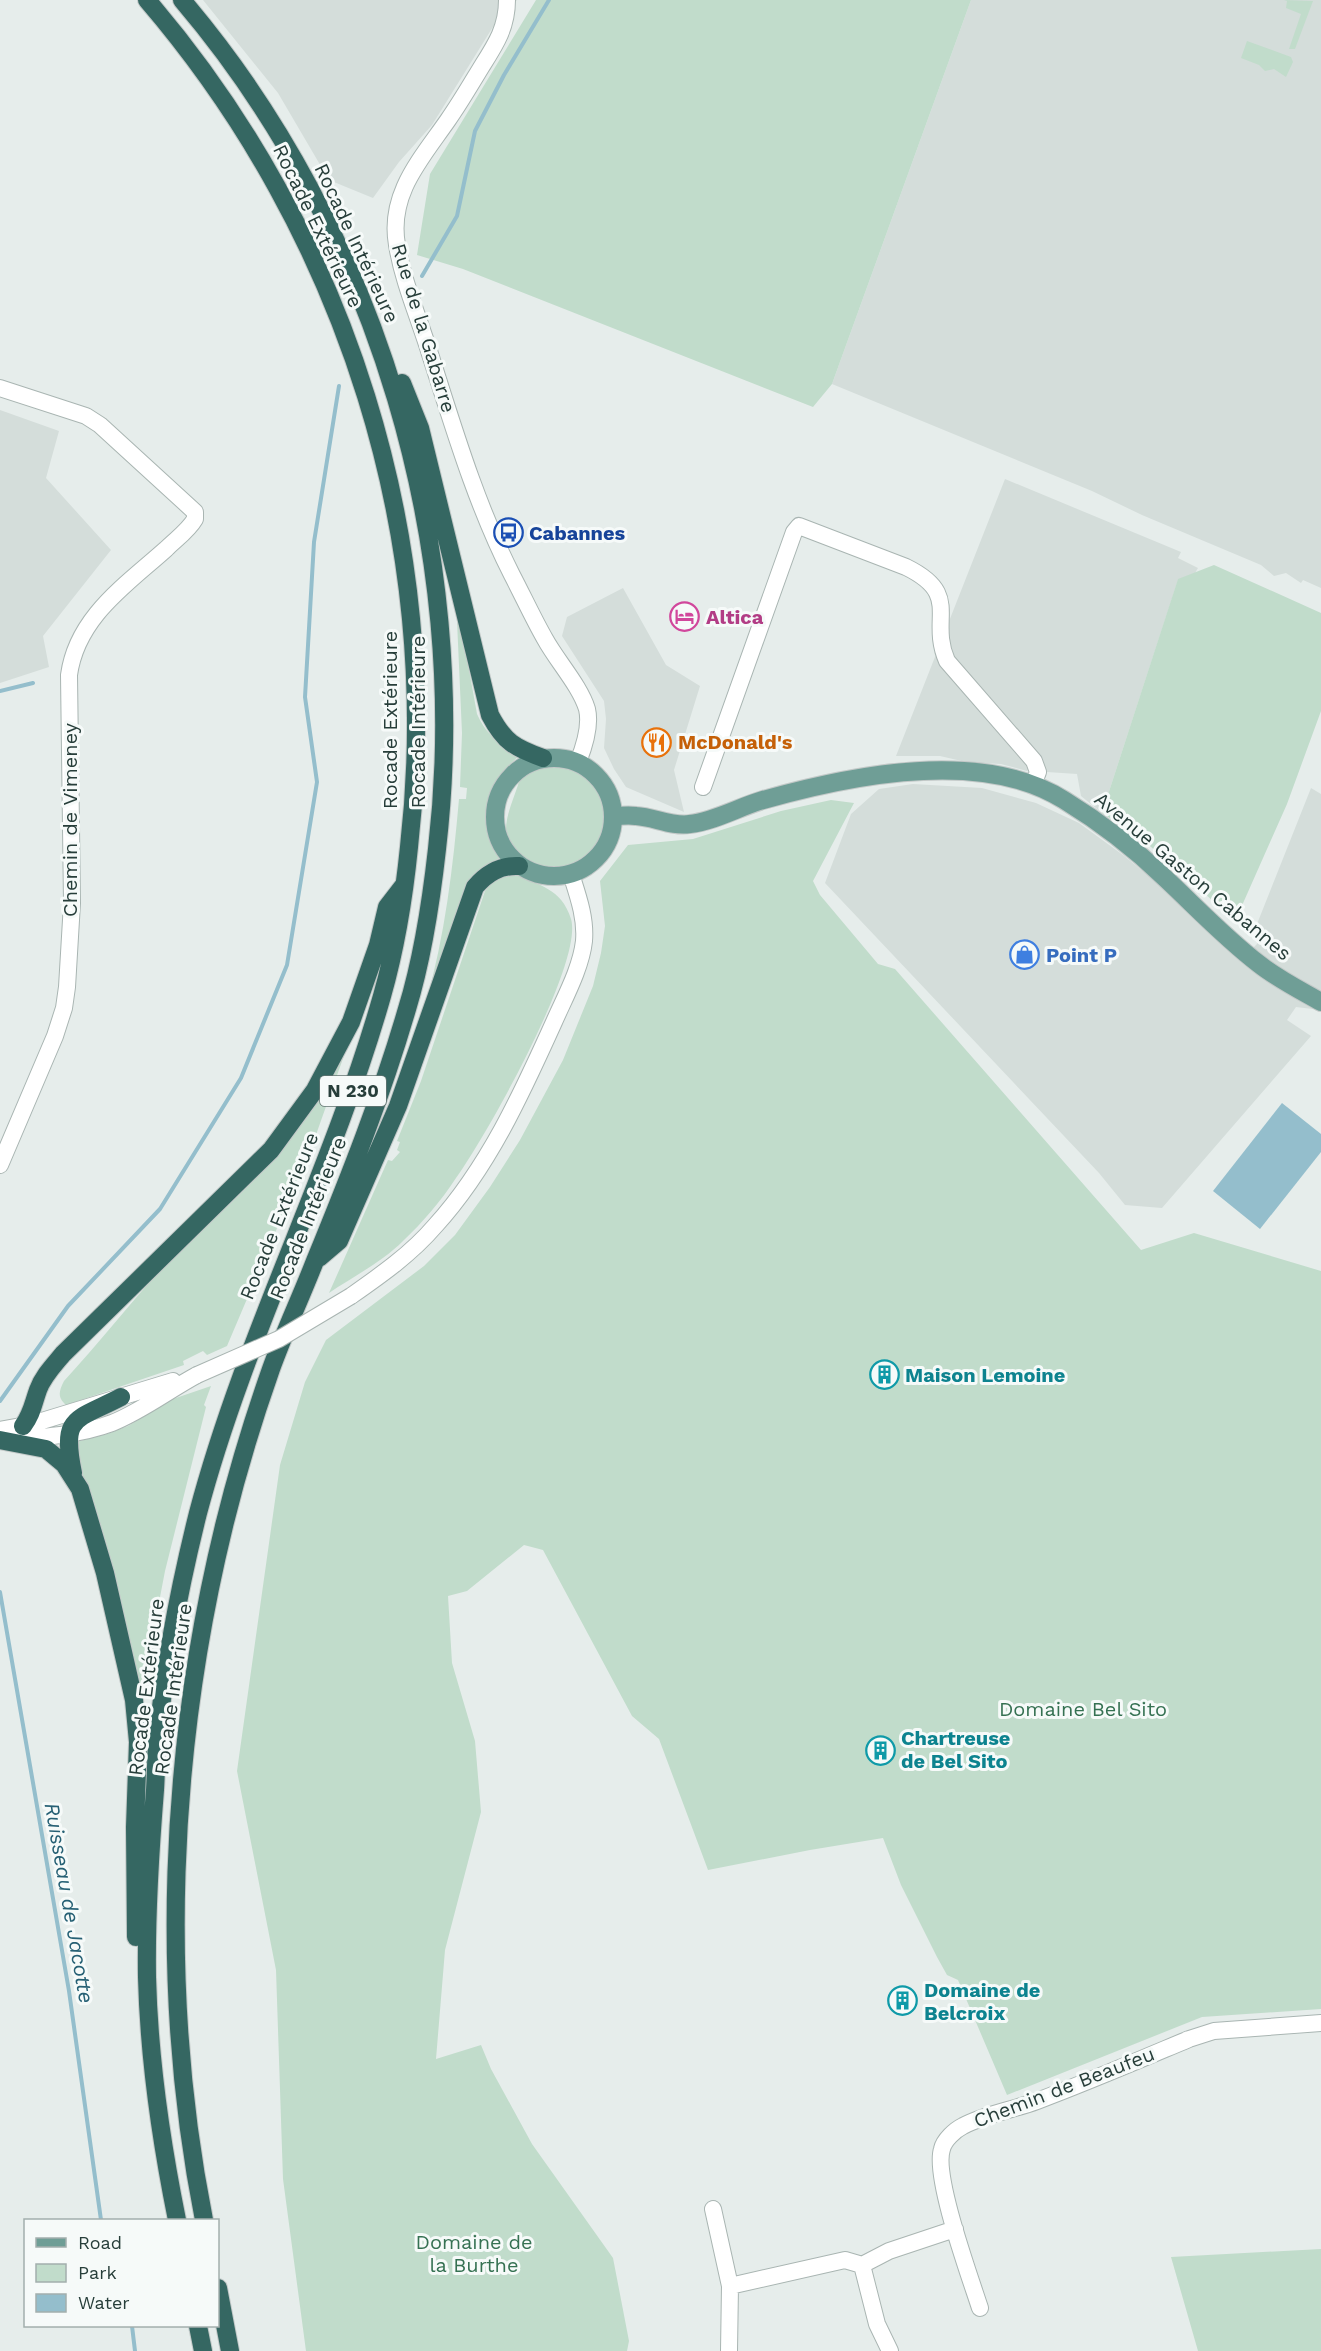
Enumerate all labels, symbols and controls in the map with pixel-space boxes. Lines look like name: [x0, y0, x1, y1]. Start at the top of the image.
street label: Rocade Extérieure: [268, 141, 368, 311]
street label: Rocade Intérieure: [310, 159, 404, 327]
street label: Rue de la Gabarre: [387, 240, 461, 416]
bus stop icon: Cabannes: [492, 517, 524, 549]
place label: Cabannes: [529, 521, 626, 545]
hotel icon: Altica: [669, 601, 701, 633]
place label: Altica: [706, 605, 764, 629]
street label: Rocade Extérieure: [378, 631, 402, 809]
street label: Rocade Intérieure: [406, 635, 430, 809]
street label: Chemin de Vimeney: [58, 722, 82, 917]
restaurant icon: McDonald's: [641, 726, 673, 758]
place label: McDonald's: [678, 730, 793, 754]
street label: Avenue Gaston Cabannes: [1090, 787, 1296, 965]
shop icon: Point P: [1009, 939, 1041, 971]
place label: Point P: [1046, 943, 1117, 967]
road number: N 230: [320, 1076, 386, 1106]
street label: Rocade Extérieure: [234, 1129, 324, 1303]
street label: Rocade Intérieure: [264, 1133, 352, 1303]
building icon: Maison Lemoine: [868, 1359, 900, 1391]
place label: Maison Lemoine: [905, 1363, 1065, 1387]
street label: Rocade Extérieure: [123, 1597, 169, 1777]
street label: Rocade Intérieure: [149, 1602, 197, 1776]
park label: Domaine Bel Sito: [999, 1697, 1167, 1721]
place label: Chartreuse de Bel Sito: [901, 1726, 1010, 1773]
building icon: Chartreuse de Bel Sito: [864, 1734, 896, 1766]
water label: Ruisseau de Jacotte: [40, 1801, 99, 2005]
place label: Domaine de Belcroix: [924, 1978, 1040, 2025]
building icon: Domaine de Belcroix: [887, 1985, 919, 2017]
street label: Chemin de Beaufeu: [970, 2041, 1158, 2133]
legend: [24, 2219, 219, 2327]
park label: Domaine de la Burthe: [416, 2230, 532, 2277]
text: Road: [78, 2232, 122, 2253]
text: Park: [78, 2262, 117, 2283]
text: Water: [78, 2292, 130, 2313]

